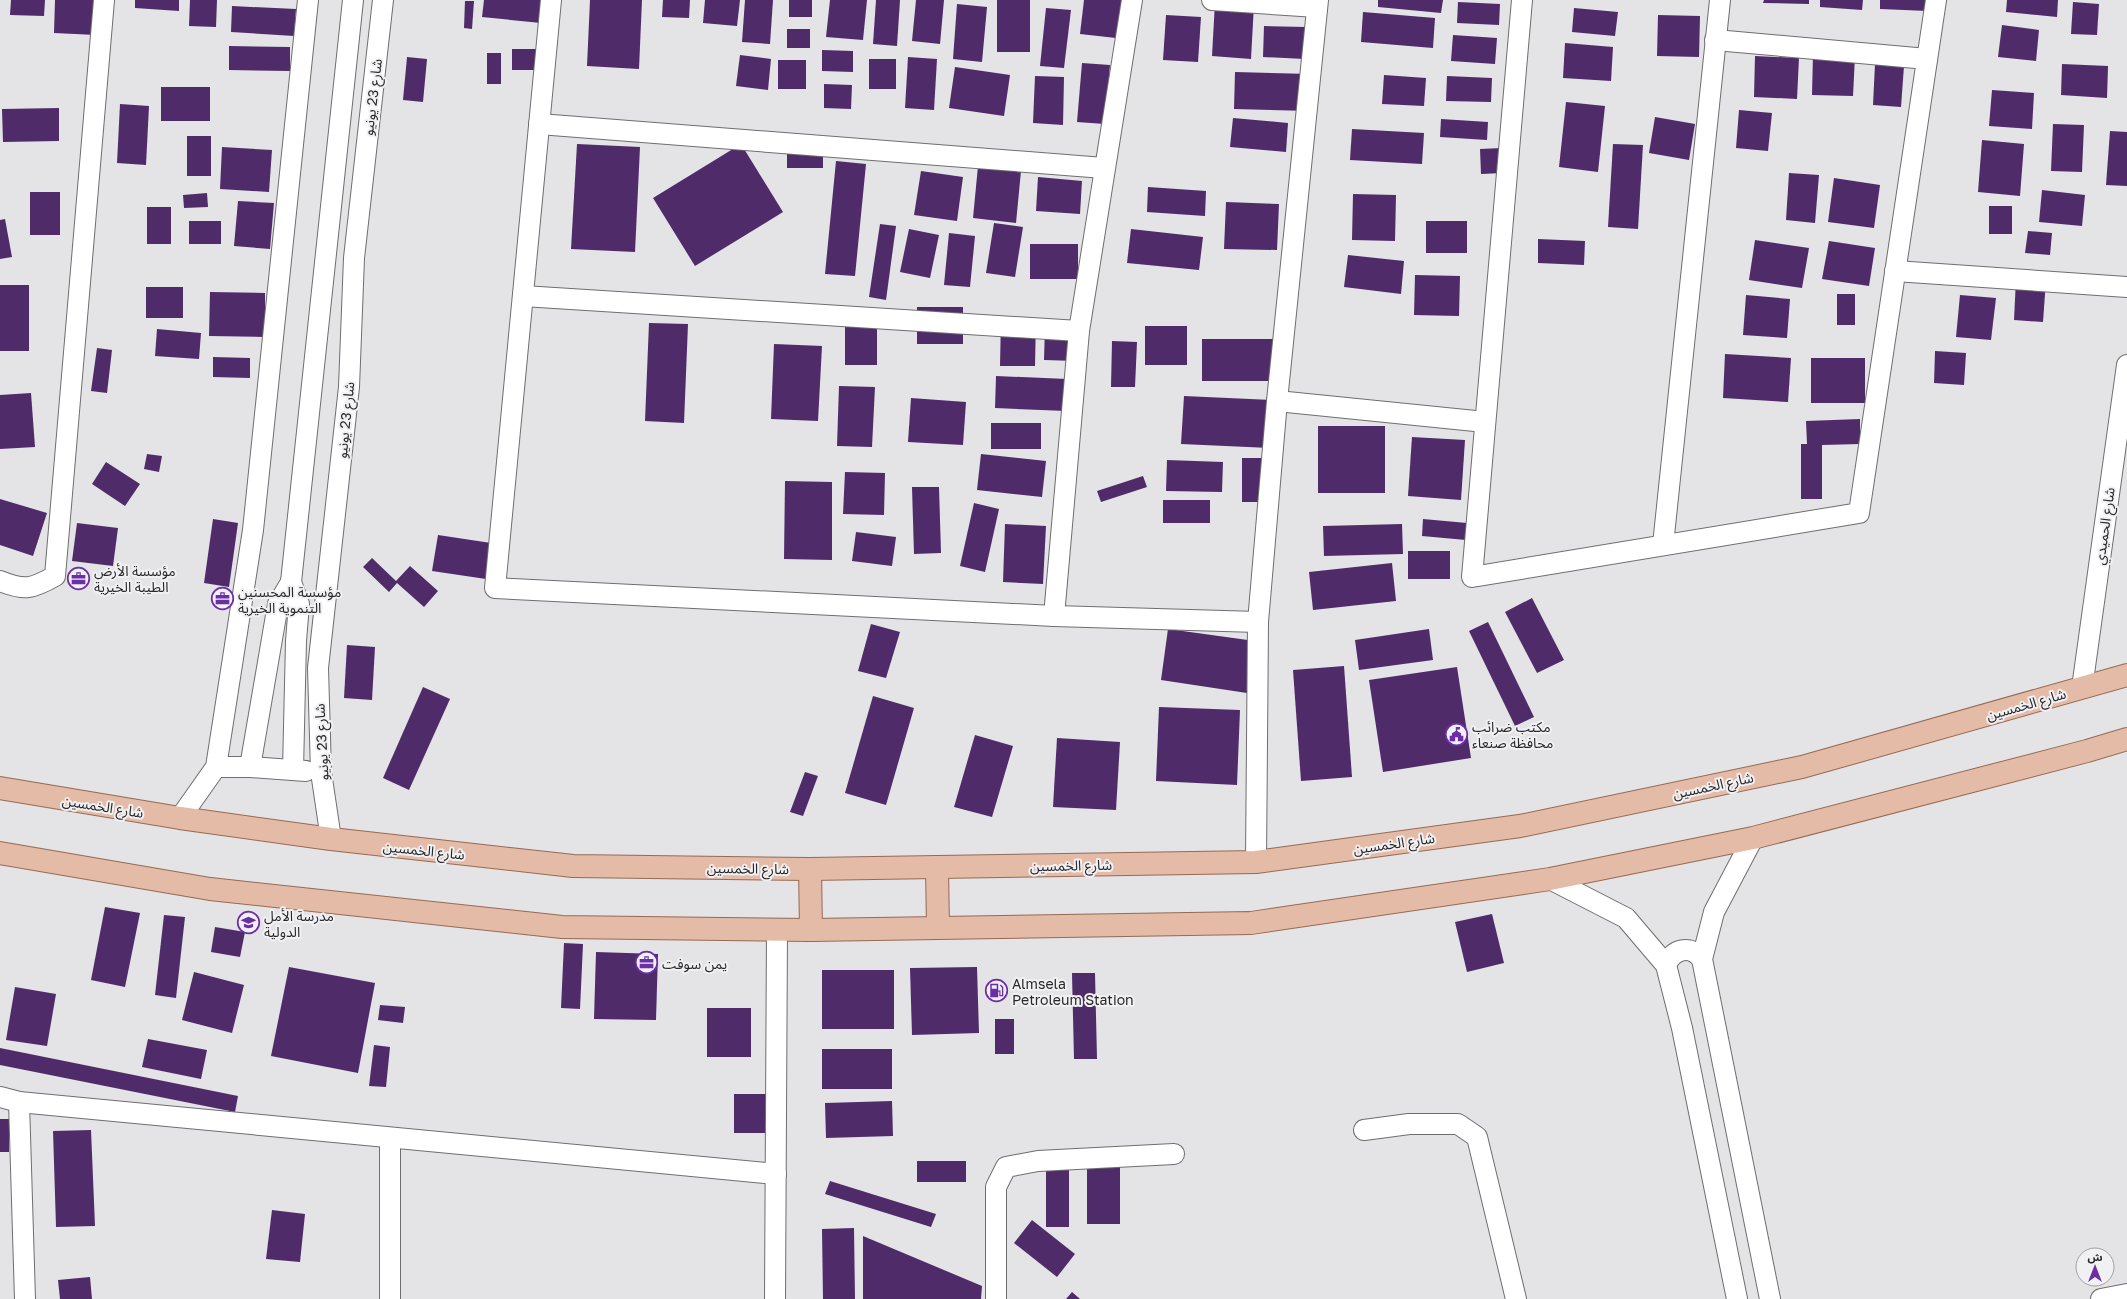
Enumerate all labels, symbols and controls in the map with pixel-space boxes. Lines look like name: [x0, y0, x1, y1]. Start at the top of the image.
street label: شارع 23 يونيو: [359, 58, 388, 137]
street label: شارع 23 يونيو: [333, 381, 360, 459]
street label: شارع الحميدي: [2090, 486, 2121, 566]
place label: مؤسسة الأرض الطيبة الخيرية: [94, 562, 176, 596]
office icon: مؤسسة الأرض الطيبة الخيرية: [65, 565, 91, 591]
place label: مؤسسة المحسنين التنموية الخيرية: [238, 583, 341, 617]
office icon: مؤسسة المحسنين التنموية الخيرية: [209, 586, 235, 612]
street label: شارع الخمسين: [1984, 685, 2069, 726]
street label: شارع 23 يونيو: [310, 703, 334, 781]
place label: مكتب ضرائب محافظة صنعاء: [1472, 718, 1553, 751]
public building icon: مكتب ضرائب محافظة صنعاء: [1444, 721, 1470, 747]
street label: شارع الخمسين: [1671, 768, 1756, 805]
street label: شارع الخمسين: [61, 791, 145, 824]
street label: شارع الخمسين: [1352, 829, 1436, 860]
street label: شارع الخمسين: [382, 837, 466, 866]
street label: شارع الخمسين: [1030, 856, 1112, 877]
street label: شارع الخمسين: [707, 859, 789, 880]
place label: مدرسة الأمل الدولية: [264, 907, 334, 941]
school or university icon: مدرسة الأمل الدولية: [236, 910, 262, 936]
office icon: يمن سوفت: [634, 950, 660, 976]
place label: يمن سوفت: [662, 955, 727, 973]
place label: Almsela Petroleum Station: [1012, 975, 1134, 1008]
fuel station icon: Almsela Petroleum Station: [984, 978, 1010, 1004]
north arrow: [2075, 1247, 2115, 1287]
text: ش: [2087, 1250, 2103, 1264]

